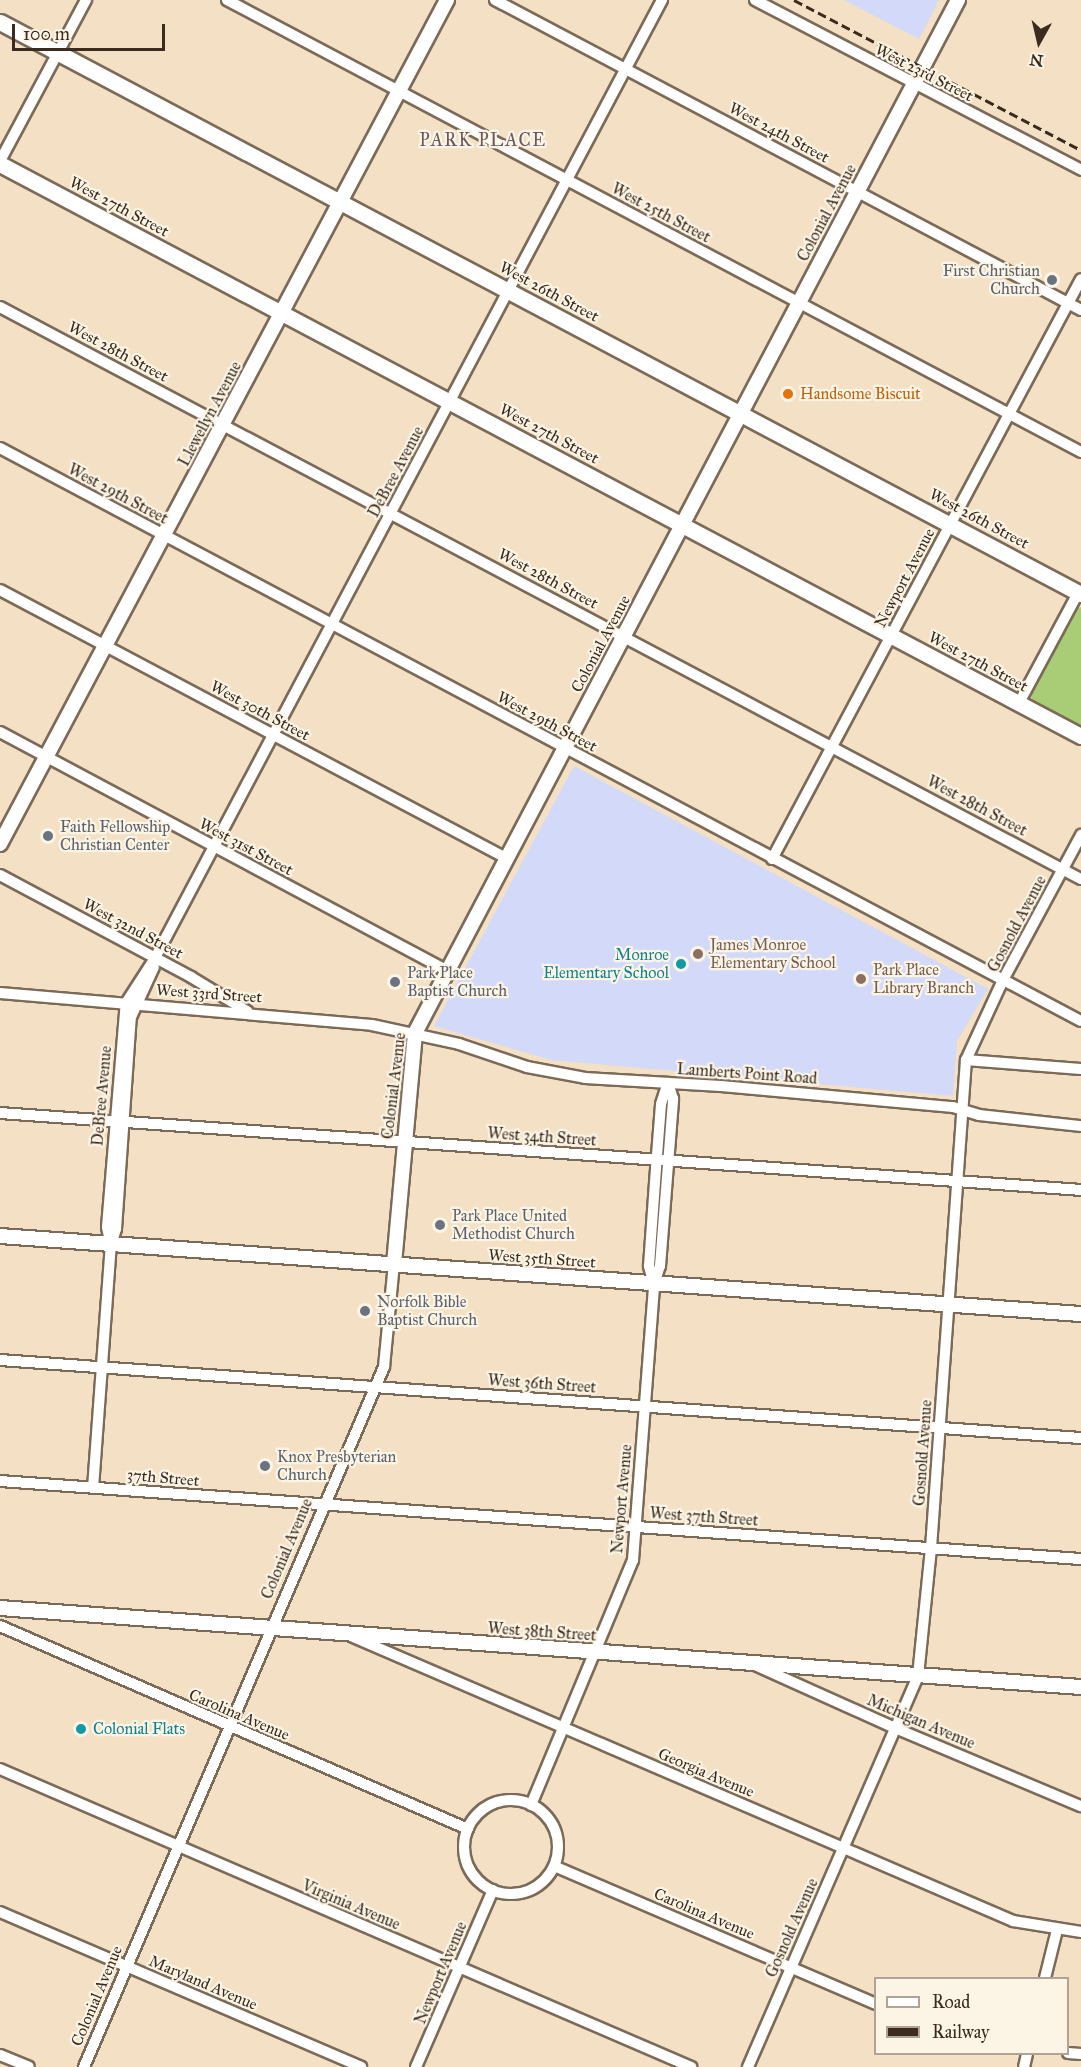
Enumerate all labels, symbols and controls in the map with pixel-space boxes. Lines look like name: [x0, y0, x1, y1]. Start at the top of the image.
scale bar: [15, 12, 168, 50]
north arrow: [1009, 12, 1069, 72]
text: 100 m: [23, 23, 70, 45]
street label: West 23rd Street: [872, 40, 976, 106]
text: N: [1028, 50, 1044, 71]
street label: West 24th Street: [726, 99, 832, 167]
district label: PARK PLACE: [419, 129, 547, 151]
street label: Colonial Avenue: [793, 161, 861, 265]
street label: West 27th Street: [66, 173, 172, 241]
street label: West 25th Street: [608, 179, 714, 247]
street label: West 26th Street: [496, 258, 602, 326]
place label: First Christian Church: [943, 261, 1040, 299]
marker: First Christian Church: [1045, 273, 1059, 287]
street label: West 28th Street: [65, 318, 171, 386]
street label: Llewellyn Avenue: [174, 358, 246, 470]
place label: Handsome Biscuit: [800, 384, 921, 404]
marker: Handsome Biscuit: [781, 387, 795, 401]
street label: West 27th Street: [496, 400, 602, 468]
street label: DeBree Avenue: [364, 423, 428, 521]
street label: West 29th Street: [65, 460, 171, 528]
street label: West 26th Street: [926, 485, 1032, 553]
street label: Newport Avenue: [871, 525, 939, 631]
street label: West 28th Street: [495, 545, 601, 613]
street label: Colonial Avenue: [567, 592, 635, 696]
street label: West 27th Street: [925, 628, 1031, 696]
street label: West 30th Street: [207, 677, 313, 745]
street label: West 29th Street: [494, 688, 600, 756]
street label: West 28th Street: [924, 772, 1030, 840]
street label: West 31st Street: [196, 814, 296, 880]
place label: Faith Fellowship Christian Center: [60, 817, 170, 855]
marker: Faith Fellowship Christian Center: [41, 829, 55, 843]
street label: Gosnold Avenue: [984, 873, 1050, 975]
street label: West 32nd Street: [80, 895, 186, 963]
place label: James Monroe Elementary School: [710, 935, 836, 973]
place label: Monroe Elementary School: [543, 945, 669, 983]
marker: James Monroe Elementary School: [691, 947, 705, 961]
marker: Monroe Elementary School: [674, 957, 688, 971]
place label: Park Place Library Branch: [873, 960, 974, 998]
place label: Park Place Baptist Church: [407, 963, 507, 1001]
marker: Park Place Library Branch: [854, 972, 868, 986]
marker: Park Place Baptist Church: [388, 975, 402, 989]
street label: West 33rd Street: [155, 981, 263, 1007]
street label: Colonial Avenue: [378, 1032, 410, 1140]
street label: DeBree Avenue: [88, 1045, 116, 1147]
street label: Lamberts Point Road: [676, 1060, 818, 1088]
street label: West 34th Street: [487, 1124, 597, 1150]
place label: Park Place United Methodist Church: [452, 1206, 575, 1244]
marker: Park Place United Methodist Church: [433, 1218, 447, 1232]
street label: West 35th Street: [488, 1246, 596, 1272]
place label: Norfolk Bible Baptist Church: [377, 1292, 477, 1330]
marker: Norfolk Bible Baptist Church: [358, 1304, 372, 1318]
street label: West 36th Street: [487, 1371, 597, 1397]
street label: Gosnold Avenue: [910, 1399, 936, 1507]
street label: Newport Avenue: [608, 1444, 636, 1554]
place label: Knox Presbyterian Church: [277, 1447, 396, 1485]
marker: Knox Presbyterian Church: [258, 1459, 272, 1473]
street label: 37th Street: [126, 1465, 200, 1491]
street label: Colonial Avenue: [257, 1496, 317, 1602]
street label: West 37th Street: [649, 1504, 759, 1530]
street label: West 38th Street: [487, 1619, 597, 1645]
street label: Carolina Avenue: [186, 1685, 292, 1745]
street label: Michigan Avenue: [864, 1691, 978, 1753]
place label: Colonial Flats: [93, 1719, 185, 1739]
marker: Colonial Flats: [74, 1722, 88, 1736]
street label: Georgia Avenue: [655, 1744, 757, 1802]
street label: Virginia Avenue: [299, 1876, 403, 1934]
street label: Gosnold Avenue: [762, 1876, 822, 1980]
street label: Carolina Avenue: [651, 1884, 757, 1944]
street label: Newport Avenue: [411, 1919, 471, 2027]
street label: Colonial Avenue: [67, 1943, 127, 2049]
street label: Maryland Avenue: [146, 1952, 260, 2014]
legend: [874, 1977, 1069, 2055]
text: Road: [932, 1991, 970, 2013]
text: Railway: [932, 2021, 989, 2043]

